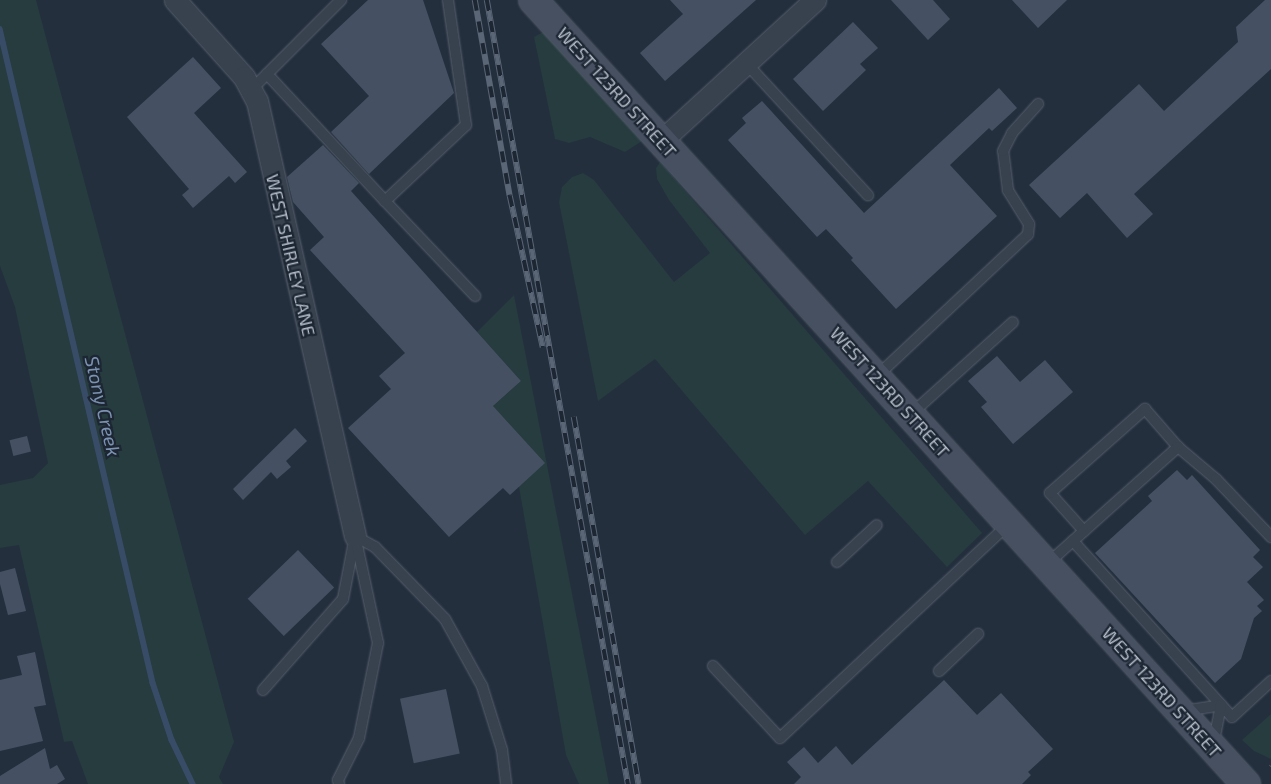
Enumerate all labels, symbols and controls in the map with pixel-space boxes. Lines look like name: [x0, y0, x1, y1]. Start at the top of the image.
street label: WEST 123RD STREET: [553, 22, 681, 162]
street label: WEST SHIRLEY LANE: [262, 171, 320, 339]
street label: WEST 123RD STREET: [826, 322, 954, 462]
water label: Stony Creek: [80, 354, 126, 458]
street label: WEST 123RD STREET: [1098, 622, 1226, 762]

